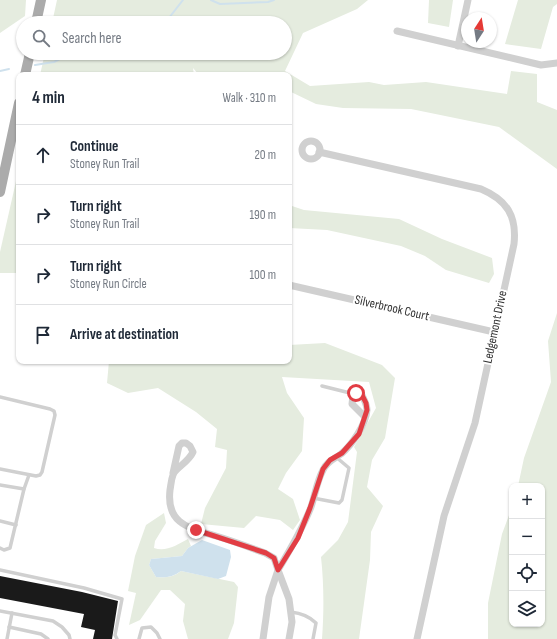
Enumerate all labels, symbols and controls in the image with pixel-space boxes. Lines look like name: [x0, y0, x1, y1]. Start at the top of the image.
north arrow: [461, 12, 497, 48]
search box: [16, 16, 292, 60]
icon: search: [30, 27, 52, 49]
text: Search here: [62, 29, 122, 48]
text: 4 min: [32, 88, 65, 108]
text: Walk · 310 m: [223, 90, 276, 106]
text: Continue: [70, 137, 119, 156]
icon: ahead: [32, 144, 54, 166]
text: 20 m: [254, 147, 276, 163]
text: Stoney Run Trail: [70, 156, 139, 172]
text: Turn right: [70, 197, 122, 216]
icon: right: [32, 204, 54, 226]
text: 190 m: [249, 207, 276, 223]
text: Stoney Run Trail: [70, 216, 139, 232]
text: Turn right: [70, 257, 122, 276]
icon: right: [32, 264, 54, 286]
text: 100 m: [249, 267, 276, 283]
text: Stoney Run Circle: [70, 276, 147, 292]
street label: Ledgemont Drive: [480, 289, 510, 365]
street label: Silverbrook Court: [353, 292, 431, 324]
icon: arrive: [32, 324, 54, 346]
text: Arrive at destination: [70, 325, 179, 344]
route start: [347, 384, 365, 402]
map controls: [509, 483, 545, 627]
button: +: [509, 483, 545, 519]
button: −: [509, 519, 545, 555]
route end: [187, 521, 205, 539]
button: locate: [509, 555, 545, 591]
button: layers: [509, 591, 545, 627]

